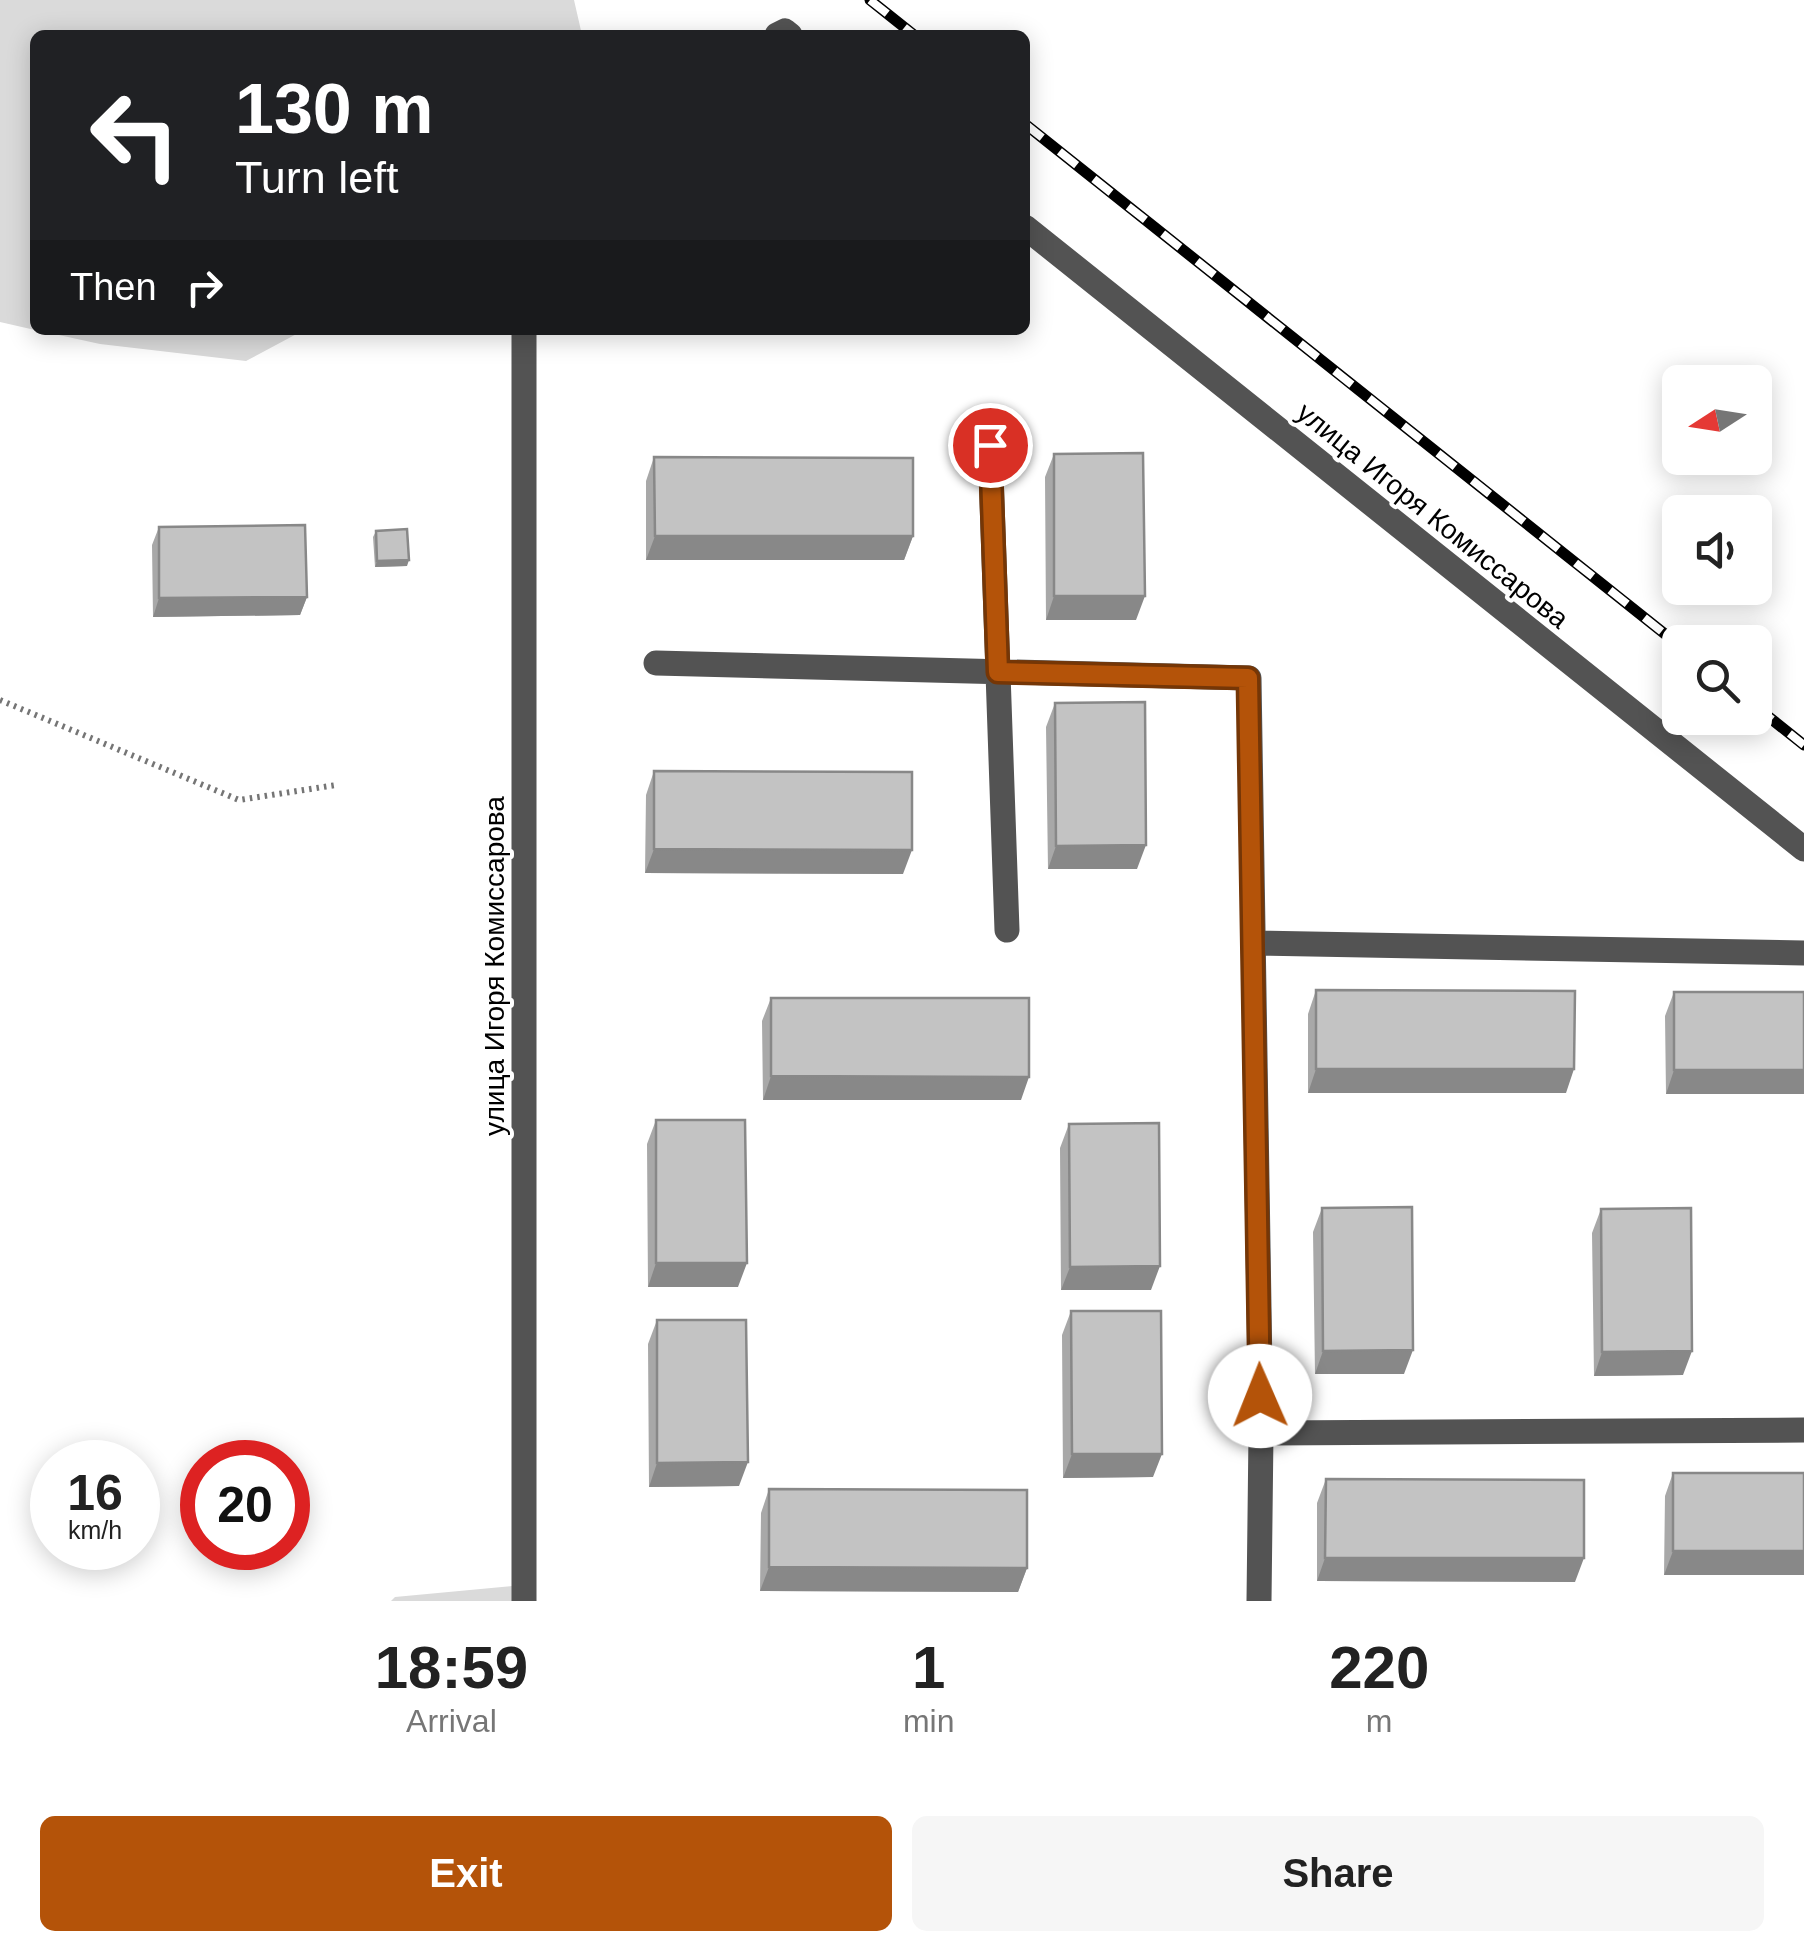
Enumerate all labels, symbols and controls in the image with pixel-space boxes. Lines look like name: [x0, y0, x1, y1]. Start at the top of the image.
icon: left: [70, 70, 200, 200]
text: 130 m: [235, 70, 433, 148]
text: Turn left: [235, 152, 398, 203]
icon: right: [177, 260, 232, 315]
text: Then: [70, 266, 157, 308]
north arrow: [1662, 365, 1772, 475]
map controls: [1662, 365, 1772, 735]
street label: улица Игоря Комиссарова: [1291, 396, 1575, 635]
pin: [948, 403, 1033, 488]
icon: arrive: [963, 418, 1018, 473]
button: sound: [1662, 495, 1772, 605]
button: search: [1662, 625, 1772, 735]
street label: улица Игоря Комиссарова: [479, 796, 510, 1136]
position arrow: [1208, 1344, 1312, 1448]
speed limit sign: 20: [180, 1440, 310, 1570]
text: 16: [67, 1465, 123, 1521]
text: km/h: [68, 1516, 122, 1544]
text: 18:59: [375, 1634, 528, 1701]
text: 1: [912, 1634, 945, 1701]
text: 220: [1329, 1634, 1429, 1701]
text: Arrival: [406, 1703, 497, 1739]
text: min: [903, 1703, 954, 1739]
text: m: [1366, 1703, 1393, 1739]
button: Exit: [40, 1816, 892, 1931]
button: Share: [912, 1816, 1764, 1931]

